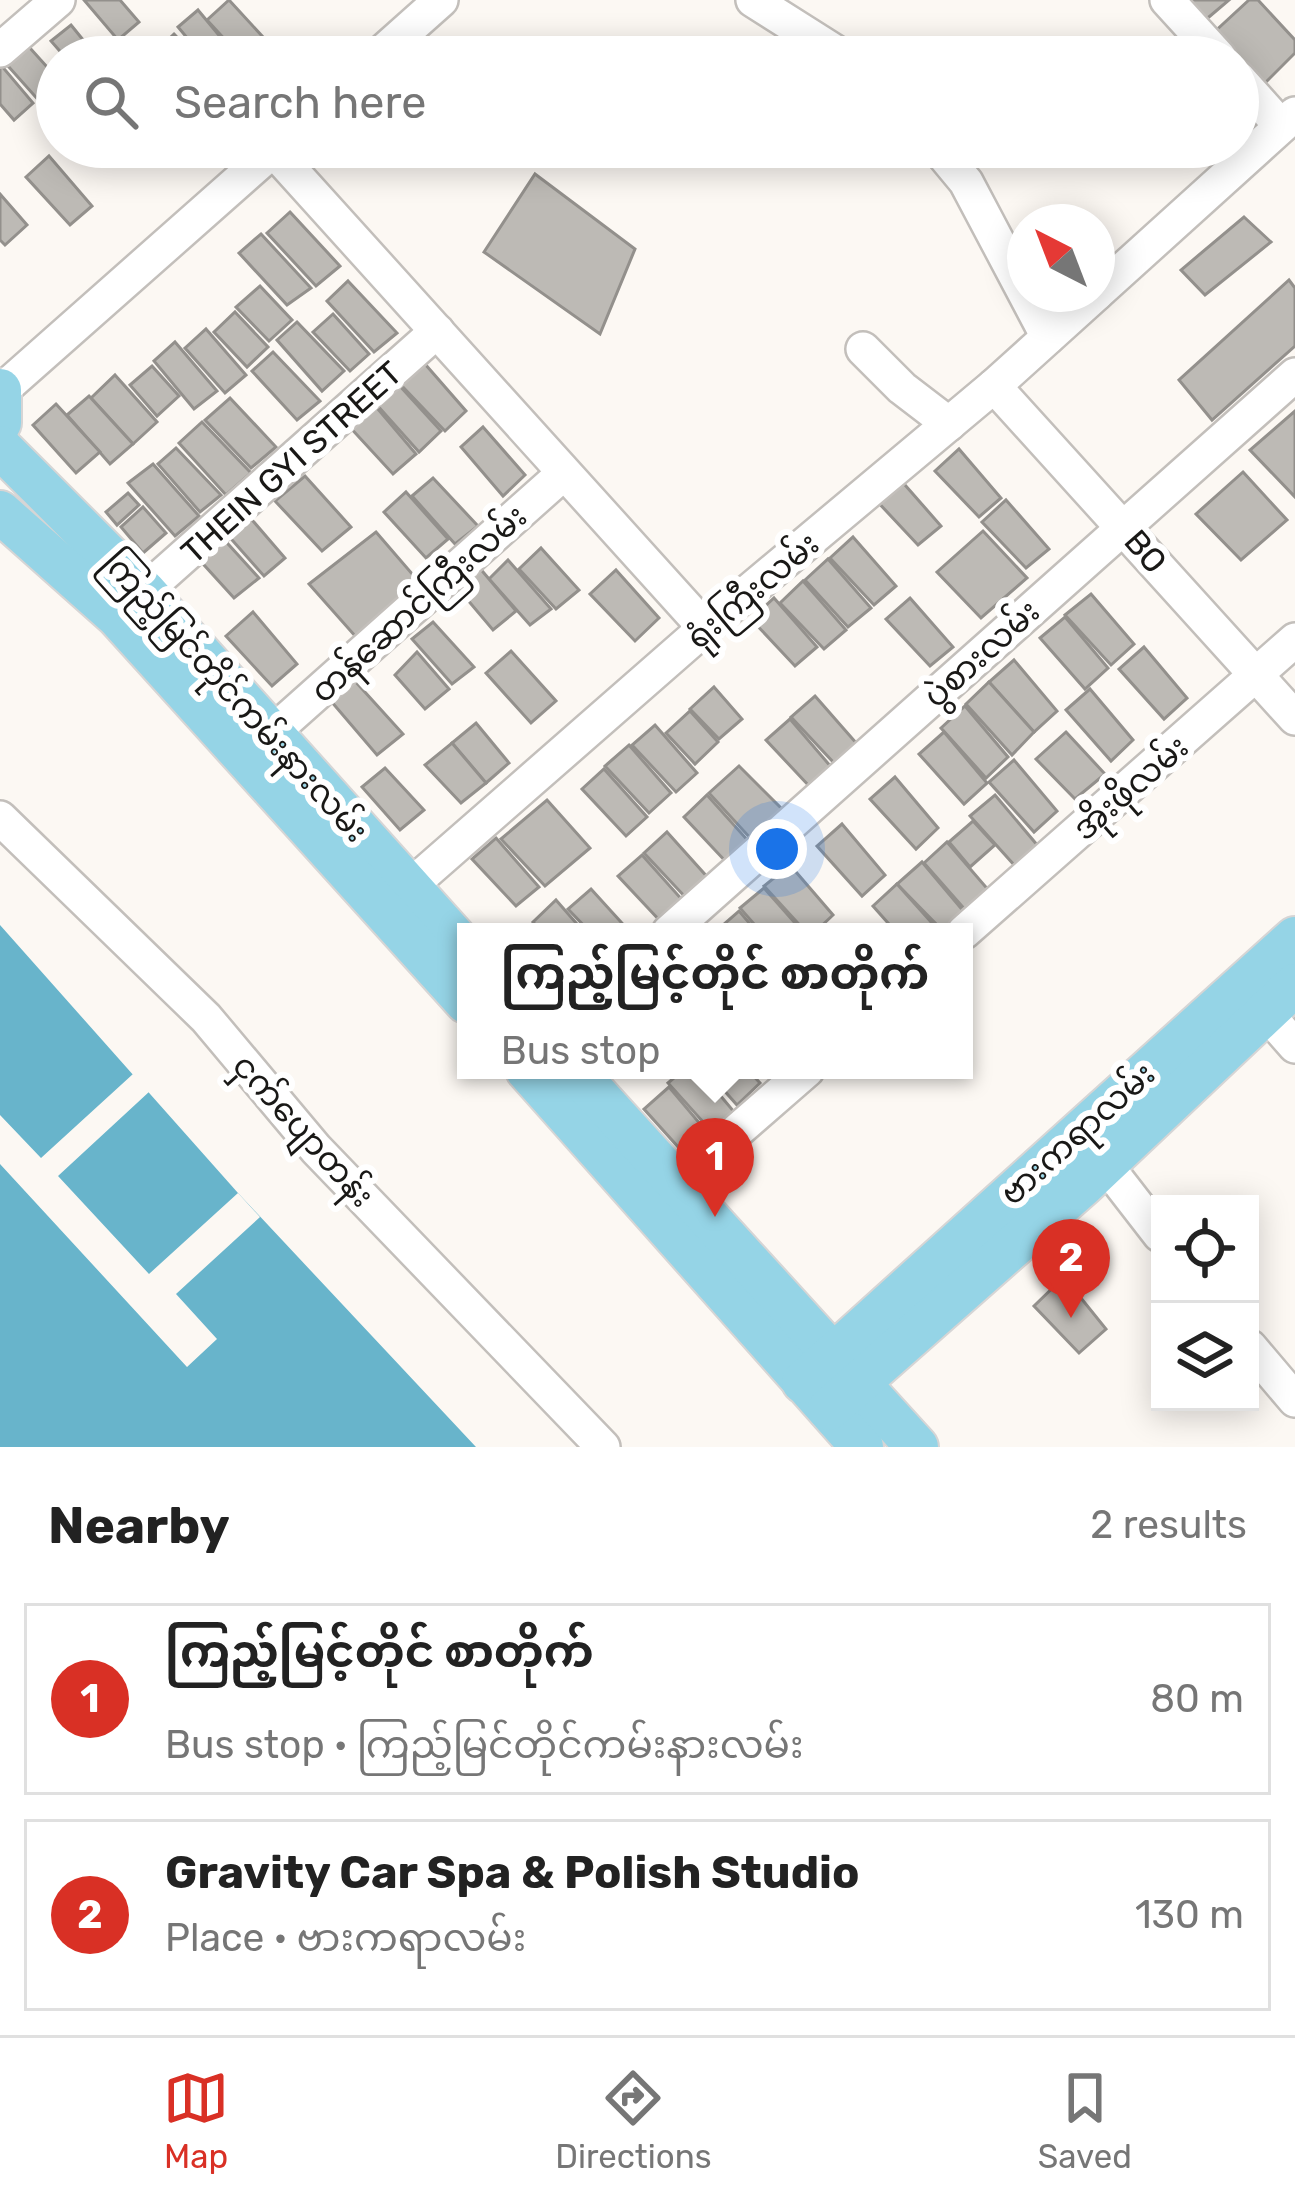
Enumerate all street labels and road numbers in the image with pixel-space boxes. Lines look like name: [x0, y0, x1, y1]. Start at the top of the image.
street label: THEIN GYI STREET: [173, 353, 409, 572]
street label: တန်ဆောင်ကြီးလမ်း: [300, 494, 539, 716]
street label: ရုံးကြီးလမ်း: [676, 521, 831, 662]
street label: BO: [1116, 522, 1175, 581]
street label: ကြည့်မြင်တိုင်ကမ်းနားလမ်း: [89, 541, 379, 855]
street label: ပွဲစားလမ်း: [914, 589, 1051, 720]
street label: အိုးဖိုလမ်း: [1063, 725, 1200, 853]
street label: ငှက်ပျောတန်း: [220, 1044, 385, 1219]
street label: ဗားကရာလမ်း: [990, 1052, 1167, 1218]

